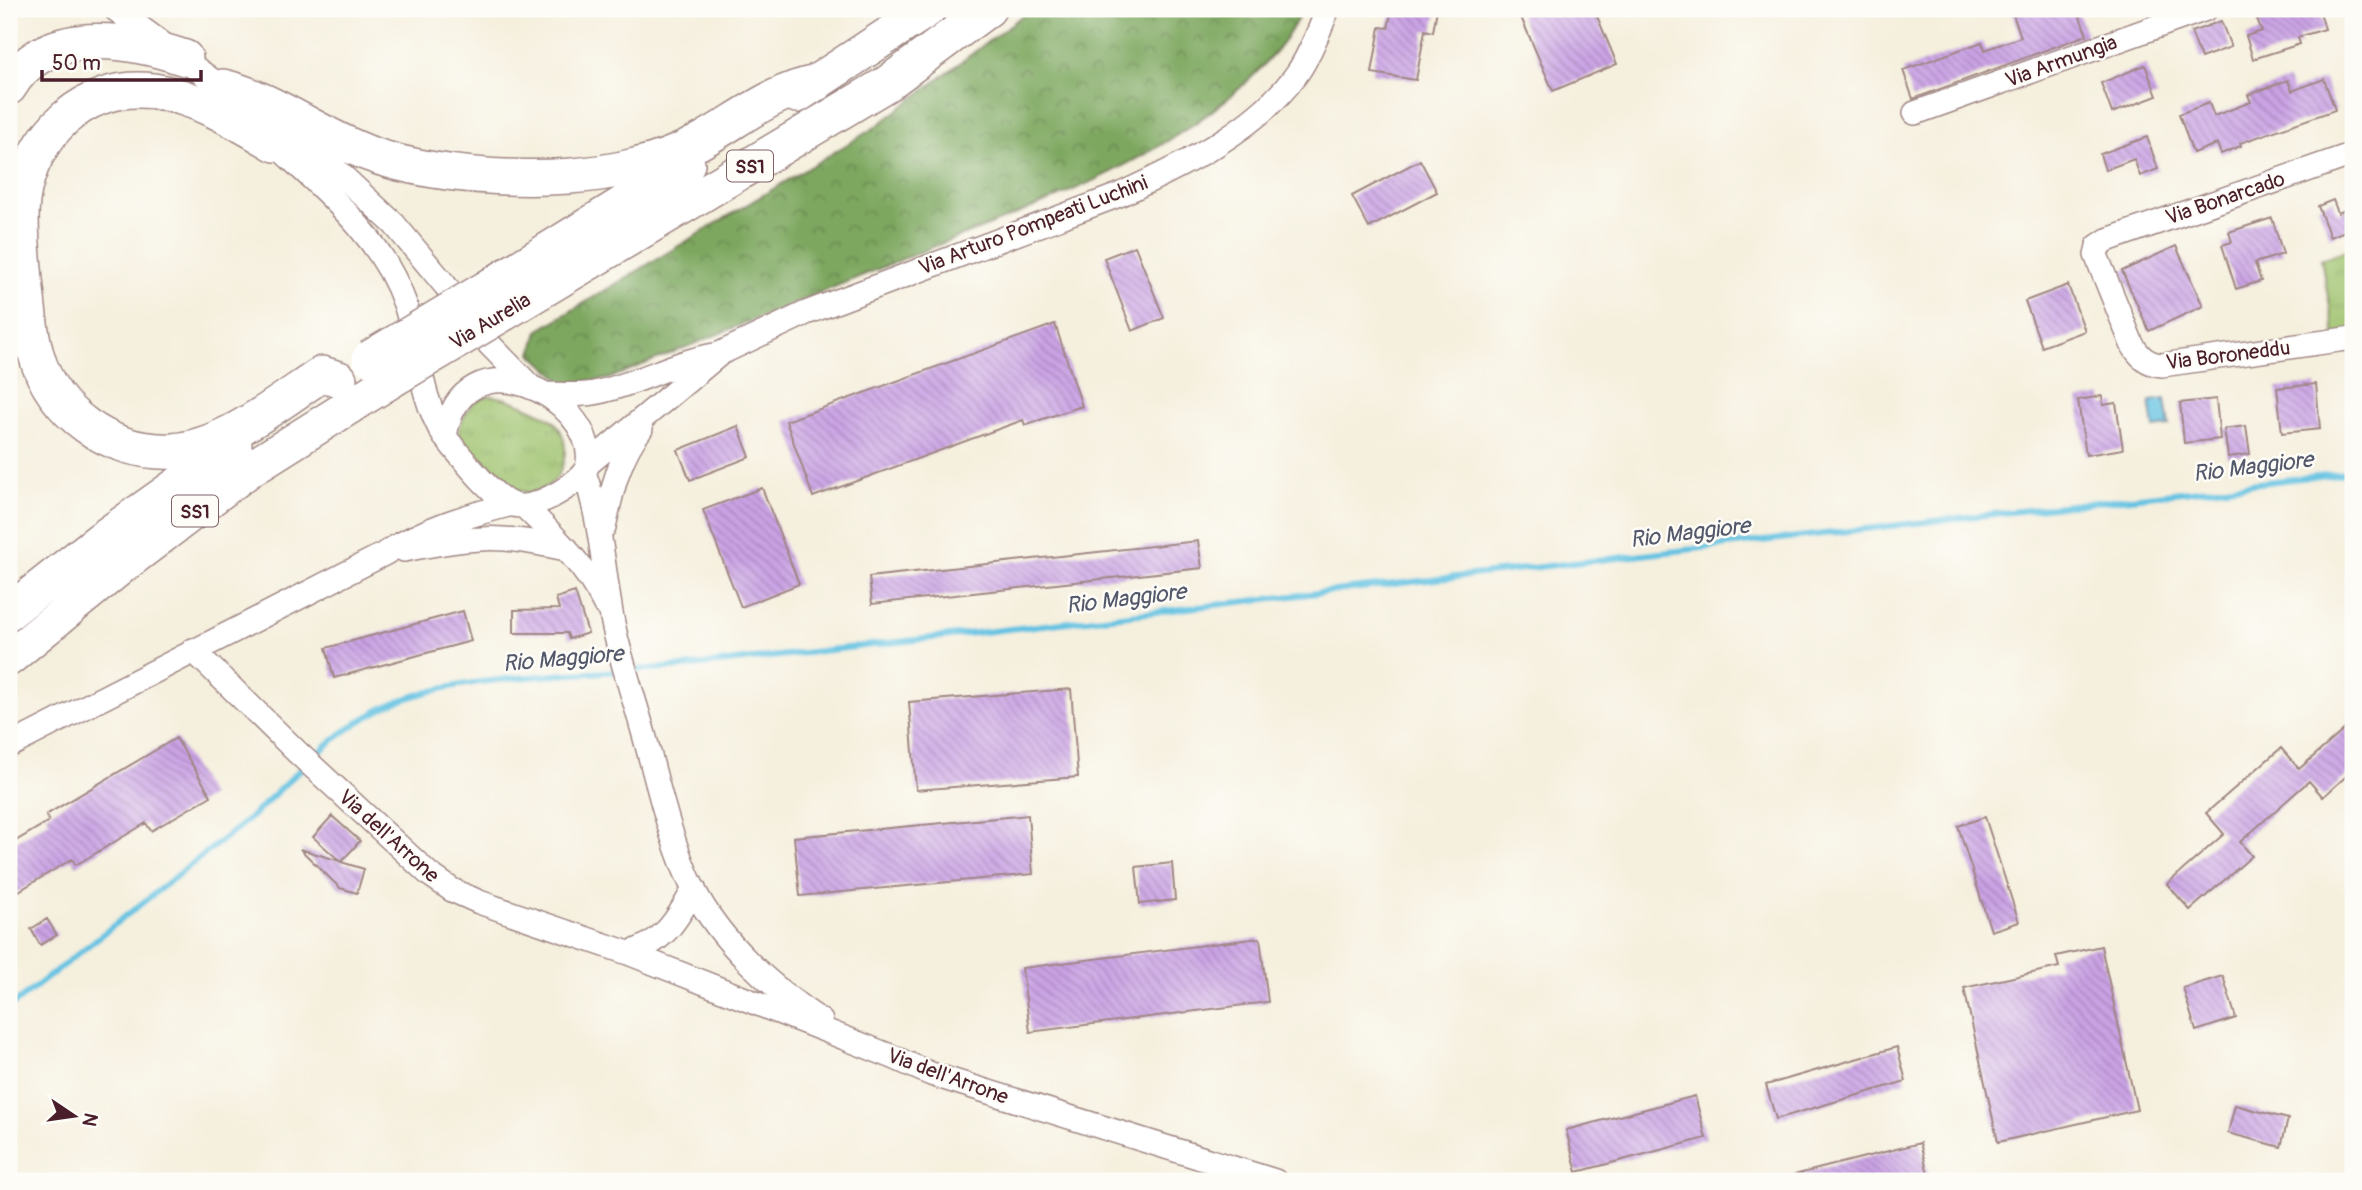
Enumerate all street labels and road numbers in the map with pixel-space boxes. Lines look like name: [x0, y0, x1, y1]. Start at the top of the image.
street label: Via Armungia: [2002, 29, 2121, 94]
road number: SS1: [727, 150, 773, 182]
street label: Via Bonarcado: [2162, 165, 2288, 231]
street label: Via Arturo Pompeati Luchini: [915, 169, 1152, 282]
street label: Via Aurelia: [445, 287, 536, 356]
street label: Via Boroneddu: [2164, 334, 2292, 377]
road number: SS1: [172, 496, 218, 526]
street label: Via dell'Arrone: [332, 784, 445, 889]
street label: Via dell'Arrone: [883, 1042, 1013, 1111]

